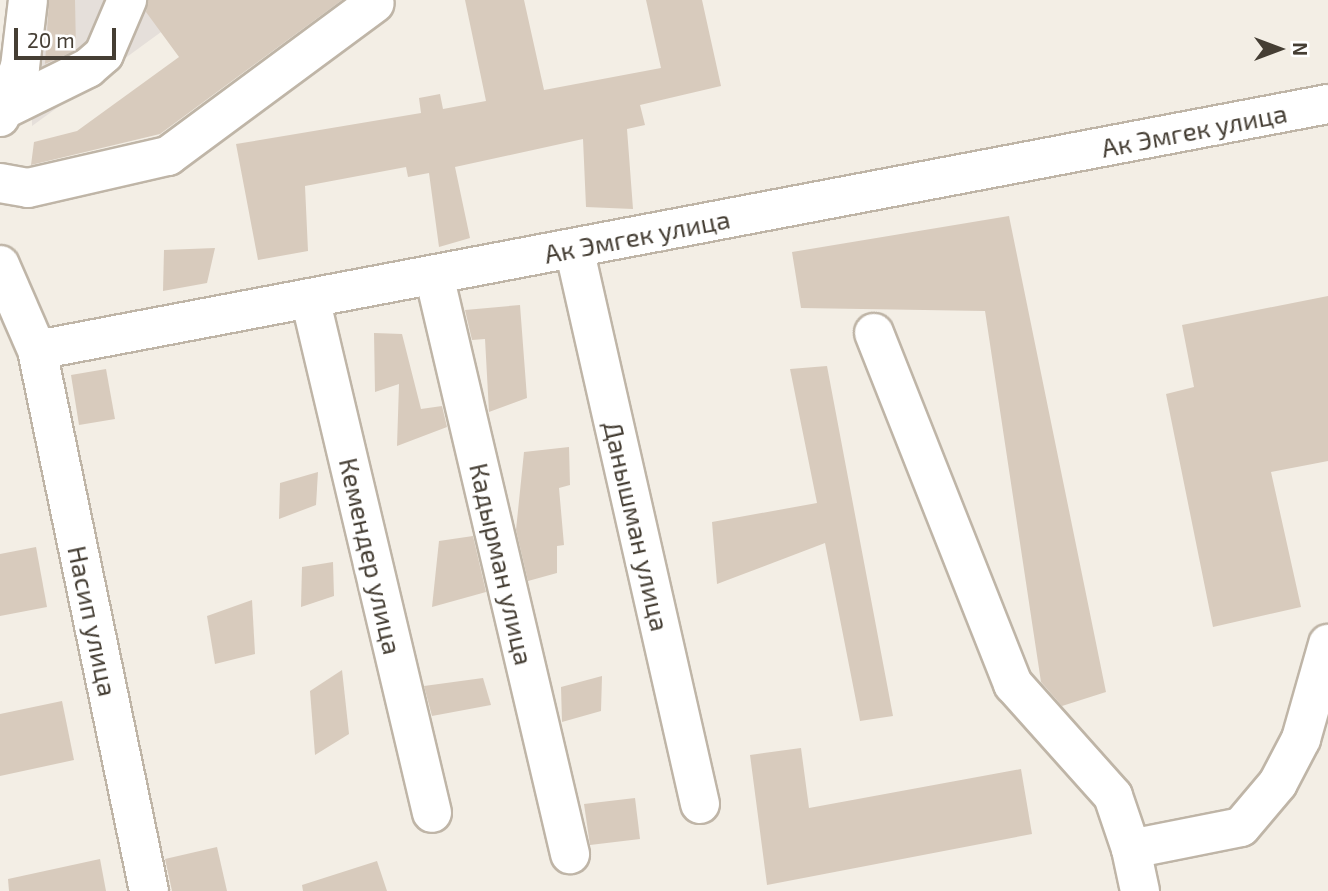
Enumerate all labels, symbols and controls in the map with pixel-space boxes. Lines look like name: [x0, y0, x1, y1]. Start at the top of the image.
scale bar: [18, 14, 119, 58]
north arrow: [1244, 14, 1314, 84]
text: 20 m: [27, 27, 75, 52]
text: N: [1289, 42, 1312, 56]
street label: Ак Эмгек улица: [1098, 97, 1290, 163]
street label: Ак Эмгек улица: [541, 203, 733, 269]
street label: Данышман улица: [598, 418, 676, 634]
street label: Кемендер улица: [333, 455, 409, 657]
street label: Кадырман улица: [464, 460, 540, 668]
street label: Насип улица: [62, 543, 124, 699]

